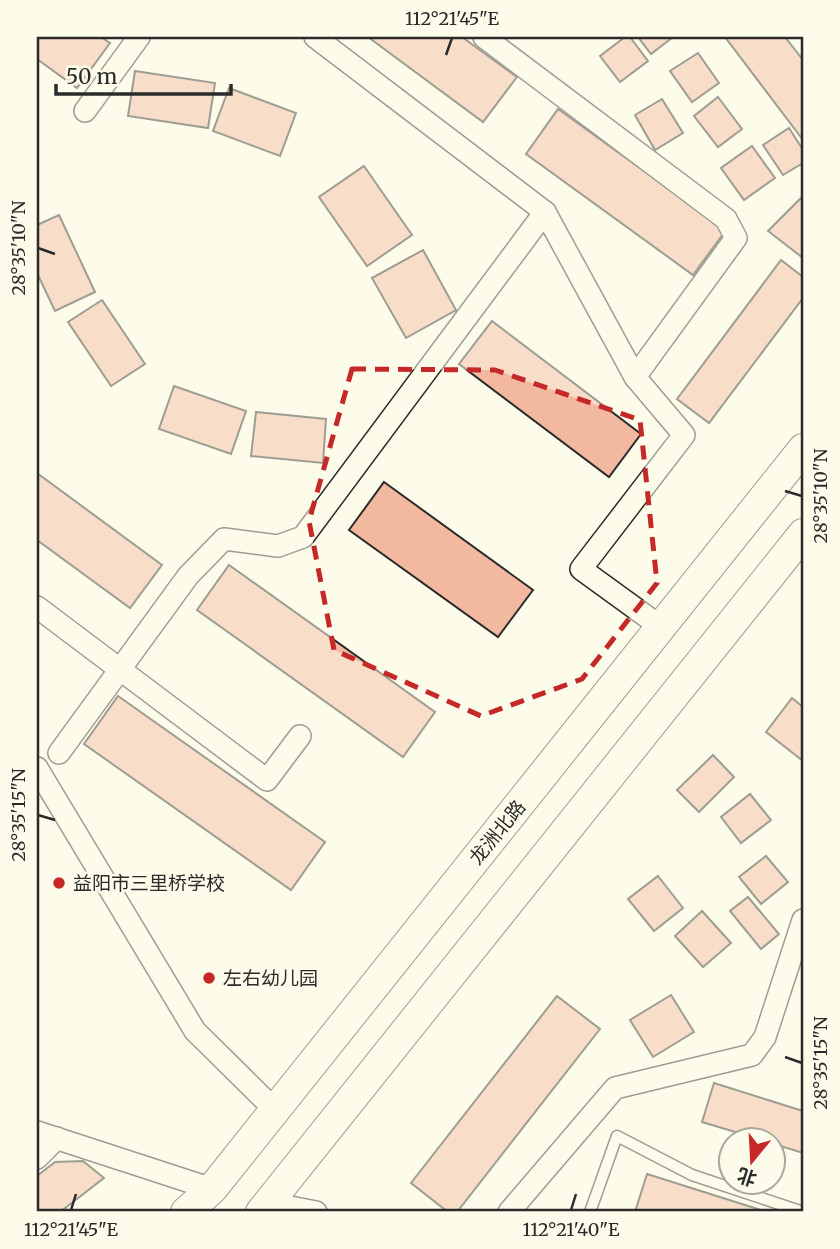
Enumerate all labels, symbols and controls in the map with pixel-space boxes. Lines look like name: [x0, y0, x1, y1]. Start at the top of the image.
text: 112°21'45"E: [405, 7, 500, 30]
scale bar: [56, 52, 231, 96]
text: 50 m: [66, 63, 117, 90]
text: 28°35'10"N: [7, 200, 30, 295]
text: 28°35'10"N: [809, 448, 832, 543]
text: 28°35'15"N: [7, 768, 30, 862]
street label: 龙洲北路: [464, 795, 530, 869]
place label: 益阳市三里桥学校: [73, 871, 225, 895]
marker: 益阳市三里桥学校: [51, 875, 67, 891]
place label: 左右幼儿园: [223, 966, 318, 990]
marker: 左右幼儿园: [201, 970, 217, 986]
text: 28°35'15"N: [809, 1016, 832, 1110]
north arrow: [718, 1126, 788, 1196]
text: 北: [734, 1163, 759, 1192]
text: 112°21'45"E: [24, 1218, 119, 1241]
text: 112°21'40"E: [523, 1218, 620, 1241]

